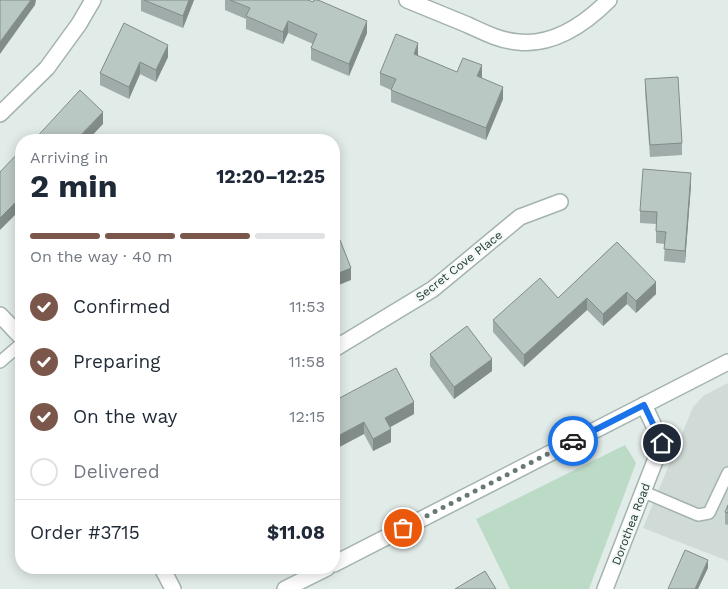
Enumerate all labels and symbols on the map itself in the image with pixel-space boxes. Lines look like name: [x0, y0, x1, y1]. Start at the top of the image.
street label: Secret Cove Place: [413, 228, 505, 304]
courier: [548, 416, 598, 466]
pin: [641, 422, 683, 464]
street label: Dorothea Road: [609, 481, 653, 567]
pin: [382, 507, 424, 549]

